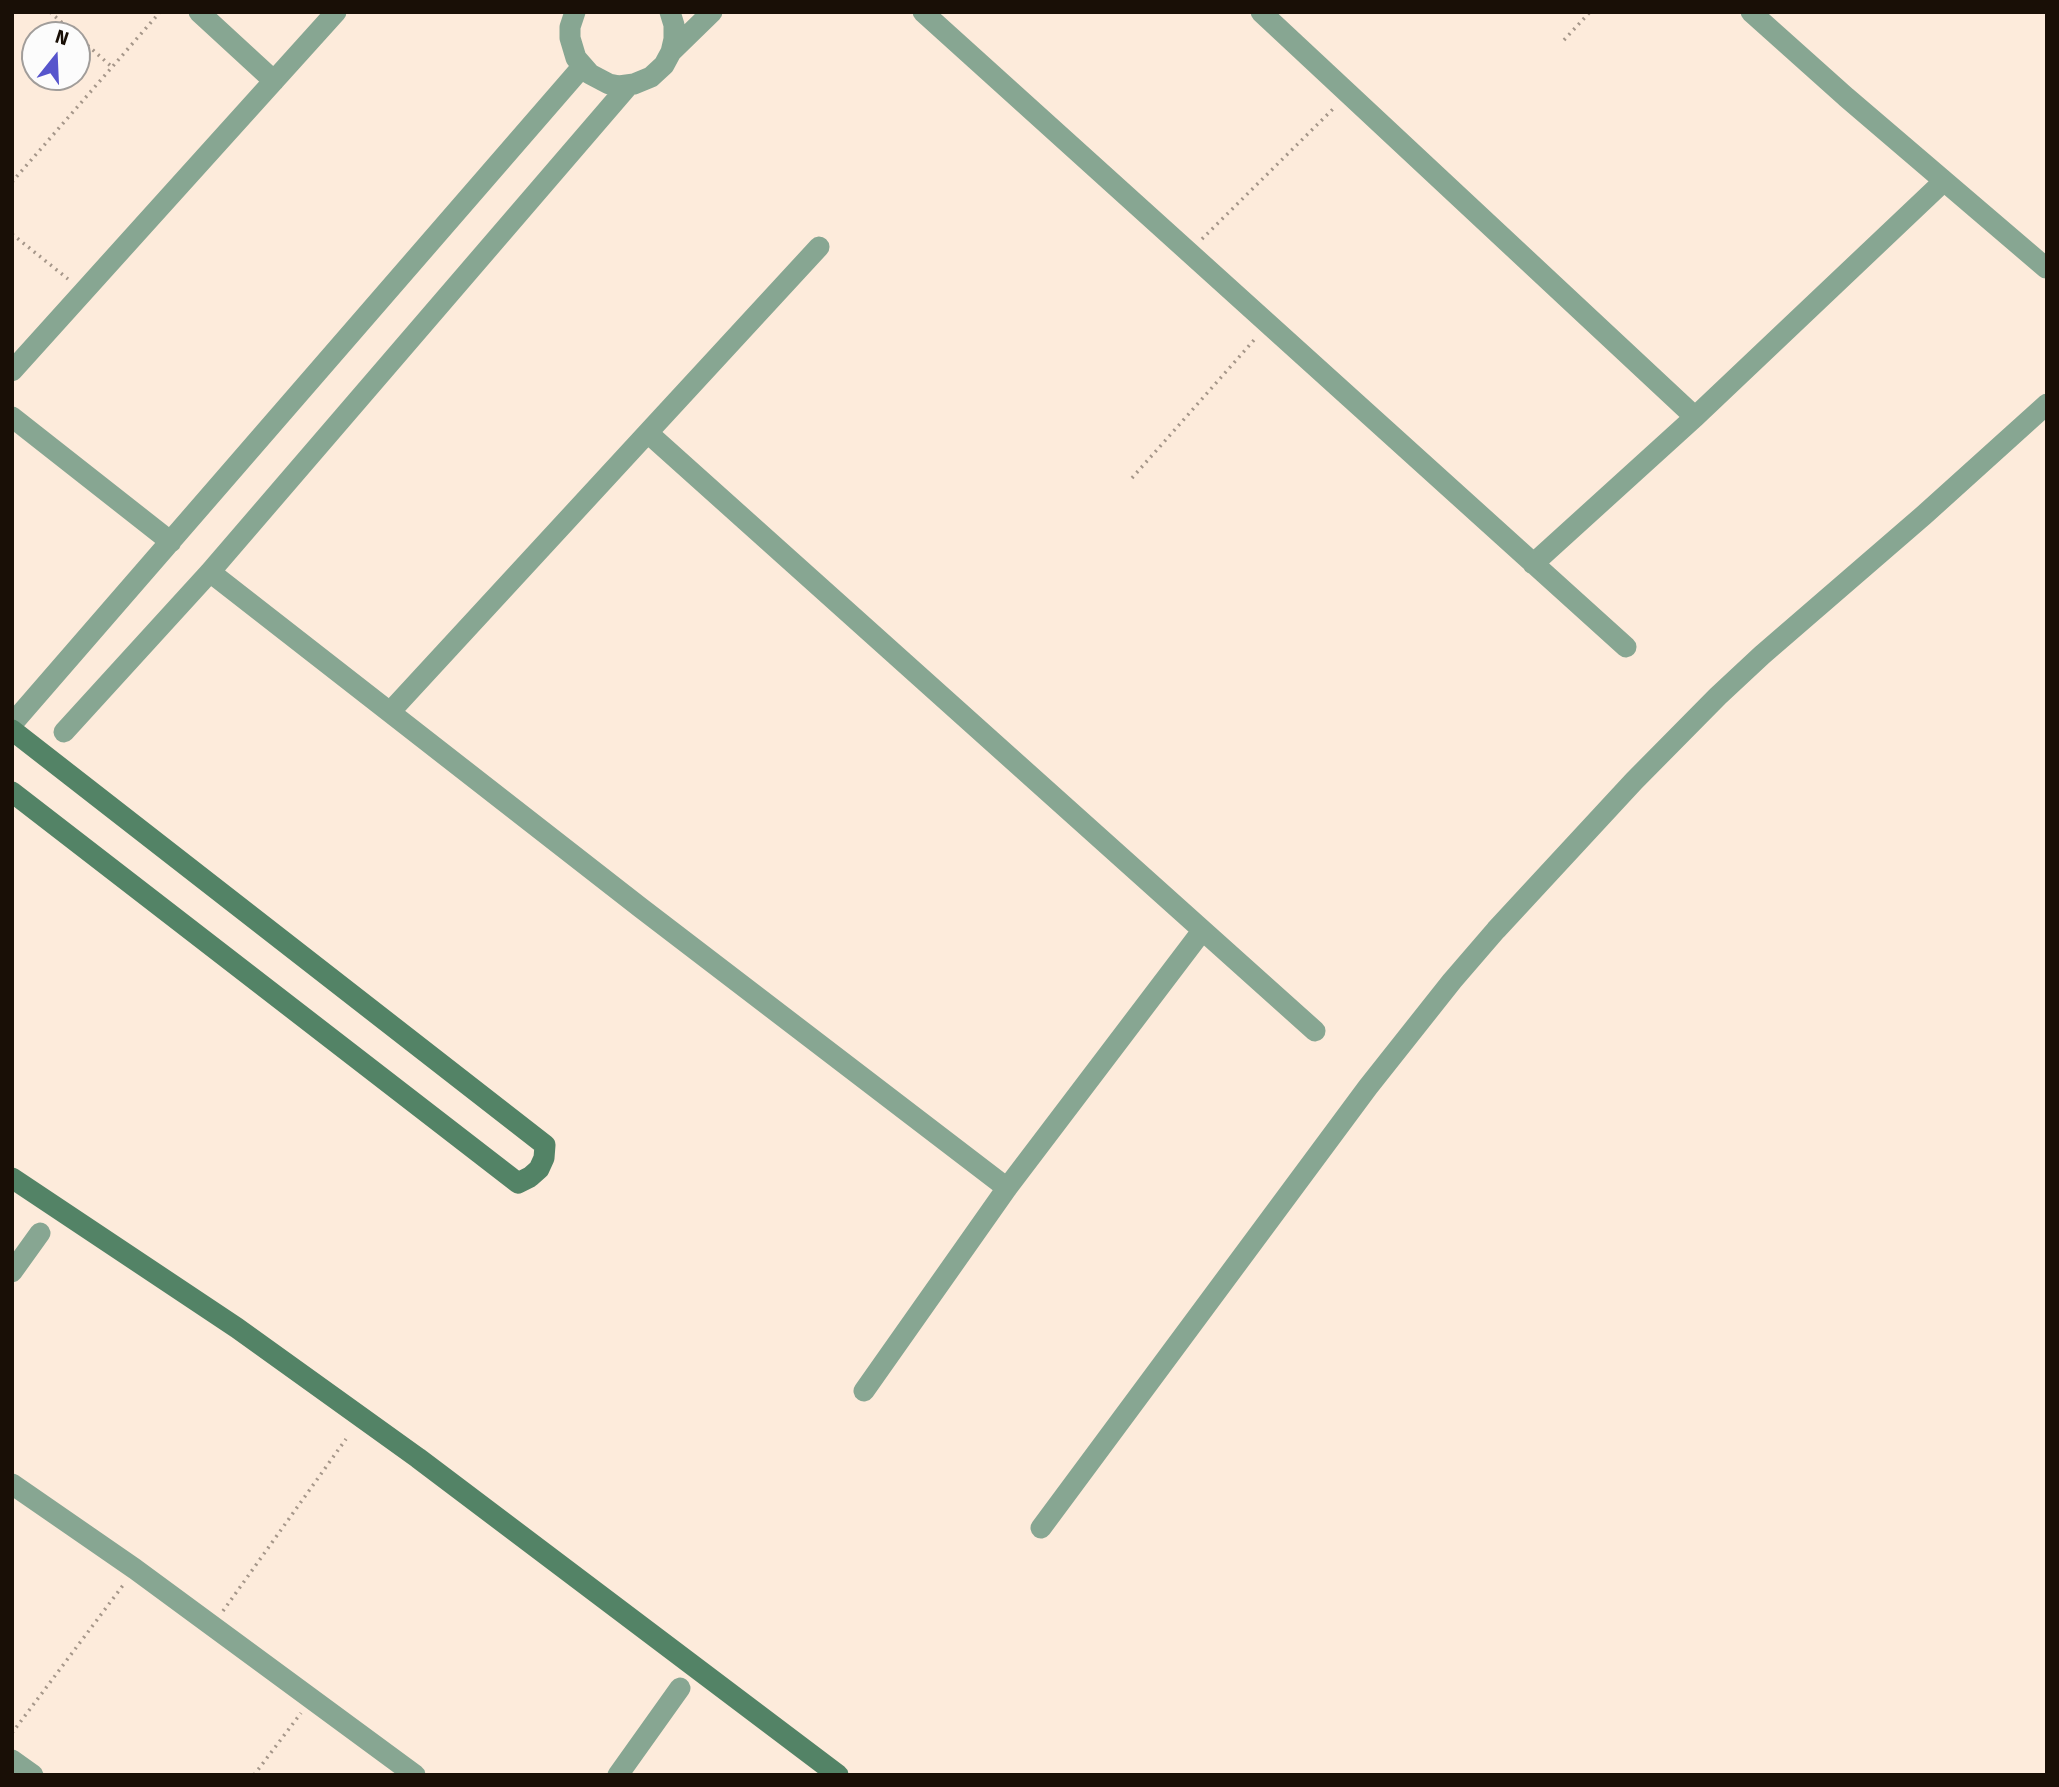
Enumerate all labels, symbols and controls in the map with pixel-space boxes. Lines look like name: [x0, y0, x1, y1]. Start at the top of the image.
north arrow: [21, 21, 91, 91]
text: N: [52, 25, 72, 50]

